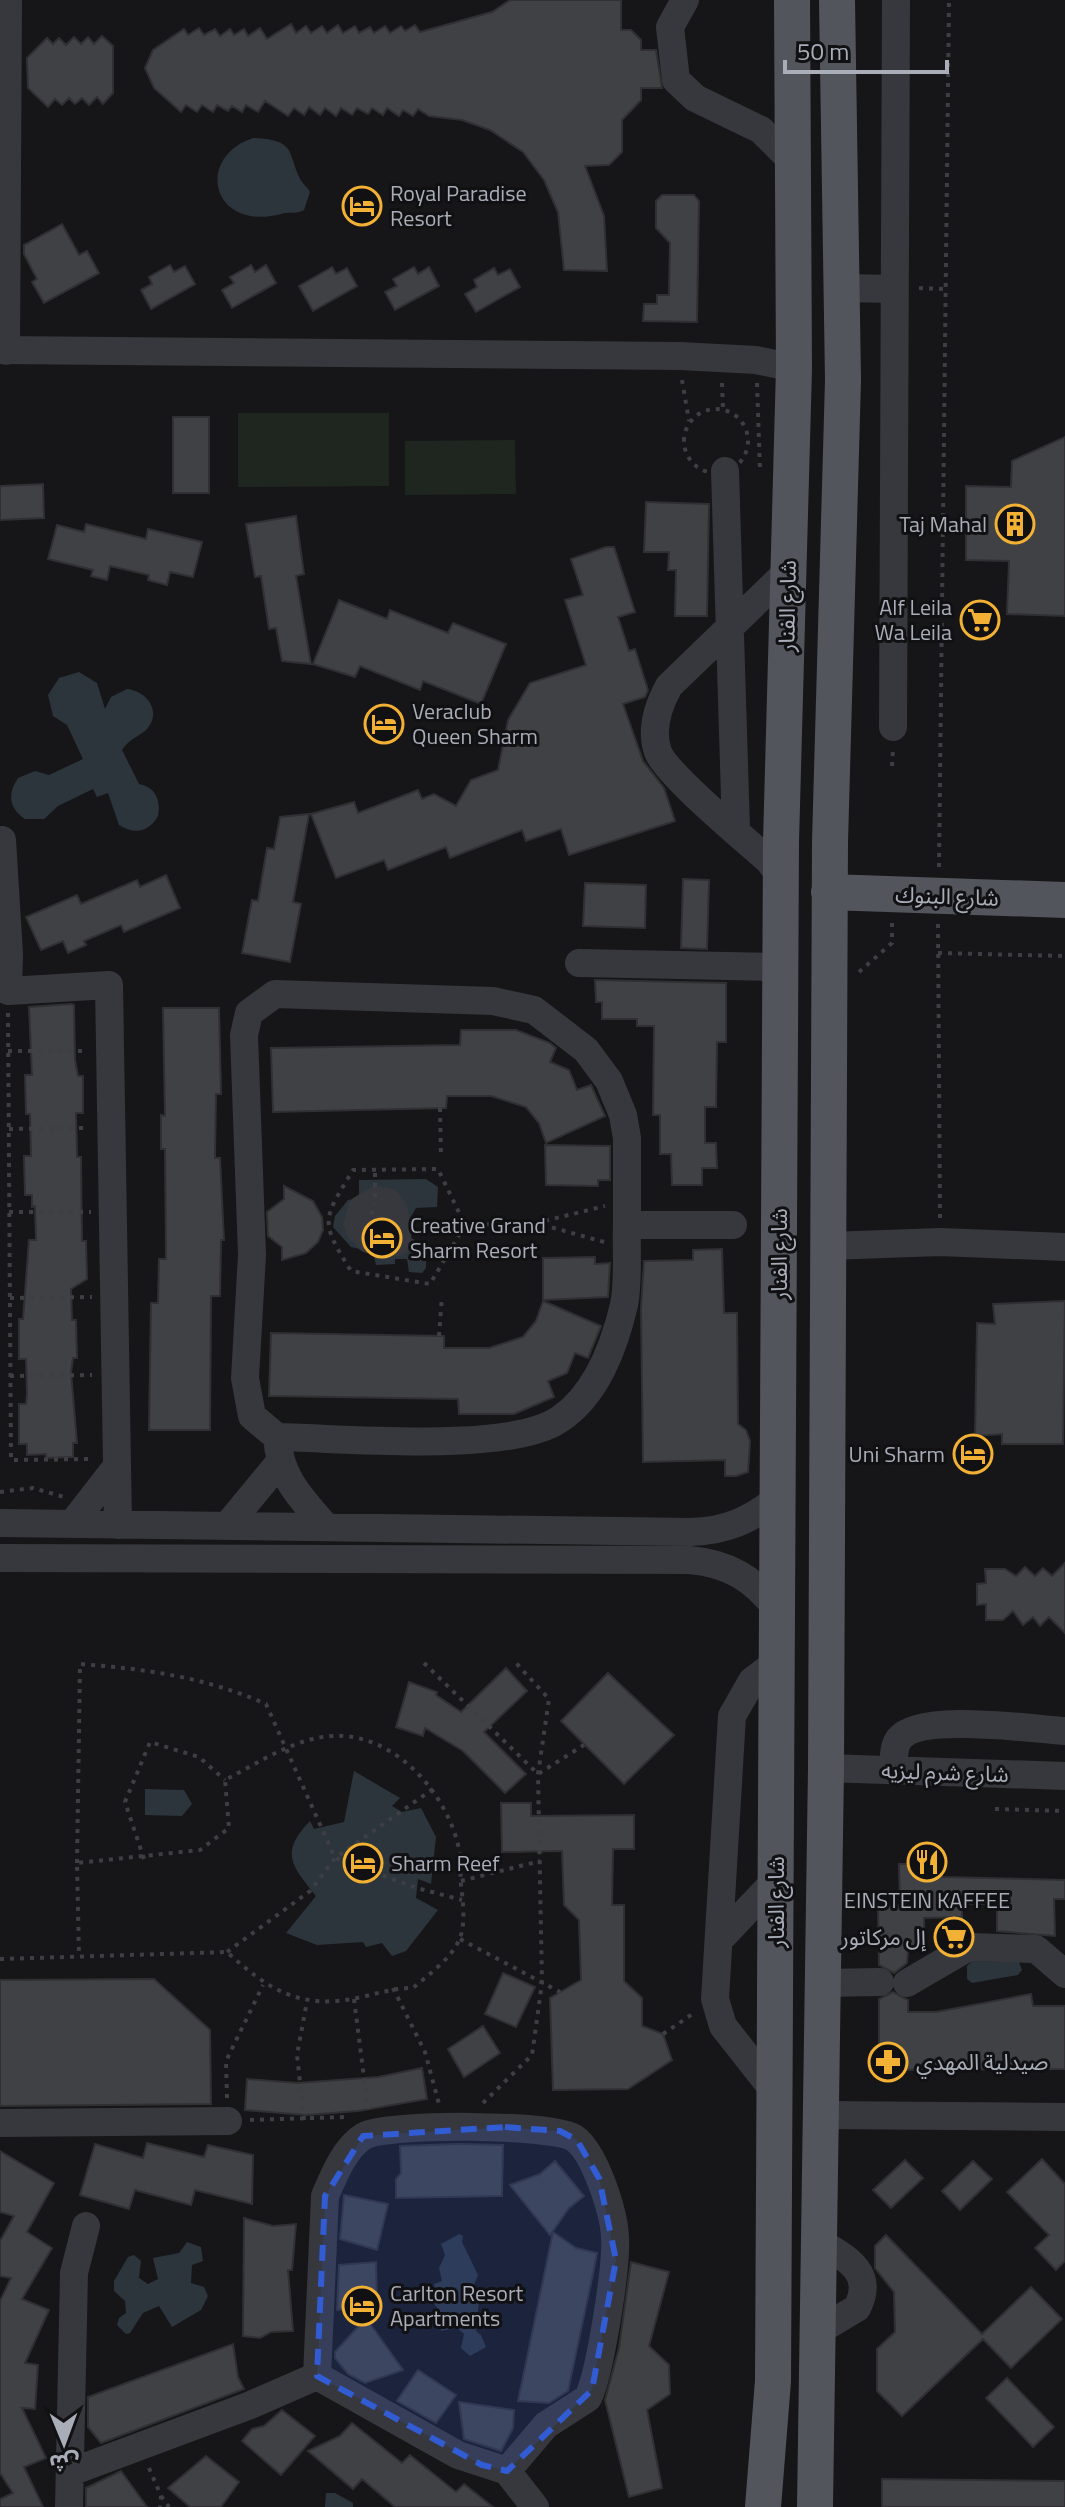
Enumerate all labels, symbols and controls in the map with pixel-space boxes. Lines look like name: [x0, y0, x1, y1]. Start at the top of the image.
scale bar: [785, 24, 947, 74]
text: 50 m: [797, 33, 849, 69]
place label: Royal Paradise Resort: [390, 176, 527, 235]
hotel icon: Royal Paradise Resort: [341, 185, 383, 227]
building icon: Taj Mahal: [994, 503, 1036, 545]
place label: Taj Mahal: [899, 507, 987, 541]
street label: شارع الفنار: [769, 560, 805, 653]
place label: Alf Leila Wa Leila: [875, 590, 952, 649]
supermarket icon: Alf Leila Wa Leila: [959, 599, 1001, 641]
place label: Veraclub Queen Sharm: [412, 694, 538, 753]
hotel icon: Veraclub Queen Sharm: [363, 703, 405, 745]
street label: شارع البنوك: [895, 877, 999, 915]
place label: Creative Grand Sharm Resort: [410, 1208, 546, 1267]
street label: شارع الفنار: [762, 1208, 796, 1301]
hotel icon: Creative Grand Sharm Resort: [361, 1217, 403, 1259]
hotel icon: Uni Sharm: [952, 1433, 994, 1475]
place label: Uni Sharm: [849, 1437, 945, 1471]
street label: شارع شرم ليزيه: [881, 1753, 1009, 1791]
restaurant icon: EINSTEIN KAFFEE: [906, 1841, 948, 1883]
hotel icon: Sharm Reef: [342, 1842, 384, 1884]
place label: Sharm Reef: [391, 1846, 500, 1880]
street label: شارع الفنار: [759, 1856, 793, 1949]
place label: EINSTEIN KAFFEE: [844, 1883, 1010, 1917]
supermarket icon: إل مركاتور: [933, 1916, 975, 1958]
place label: إل مركاتور: [840, 1920, 926, 1954]
pharmacy icon: صيدلية المهدي: [867, 2041, 909, 2083]
place label: صيدلية المهدي: [916, 2045, 1049, 2079]
place label: Carlton Resort Apartments: [390, 2276, 524, 2335]
hotel icon: Carlton Resort Apartments: [341, 2285, 383, 2327]
north arrow: [24, 2403, 104, 2483]
text: ش: [49, 2446, 80, 2480]

